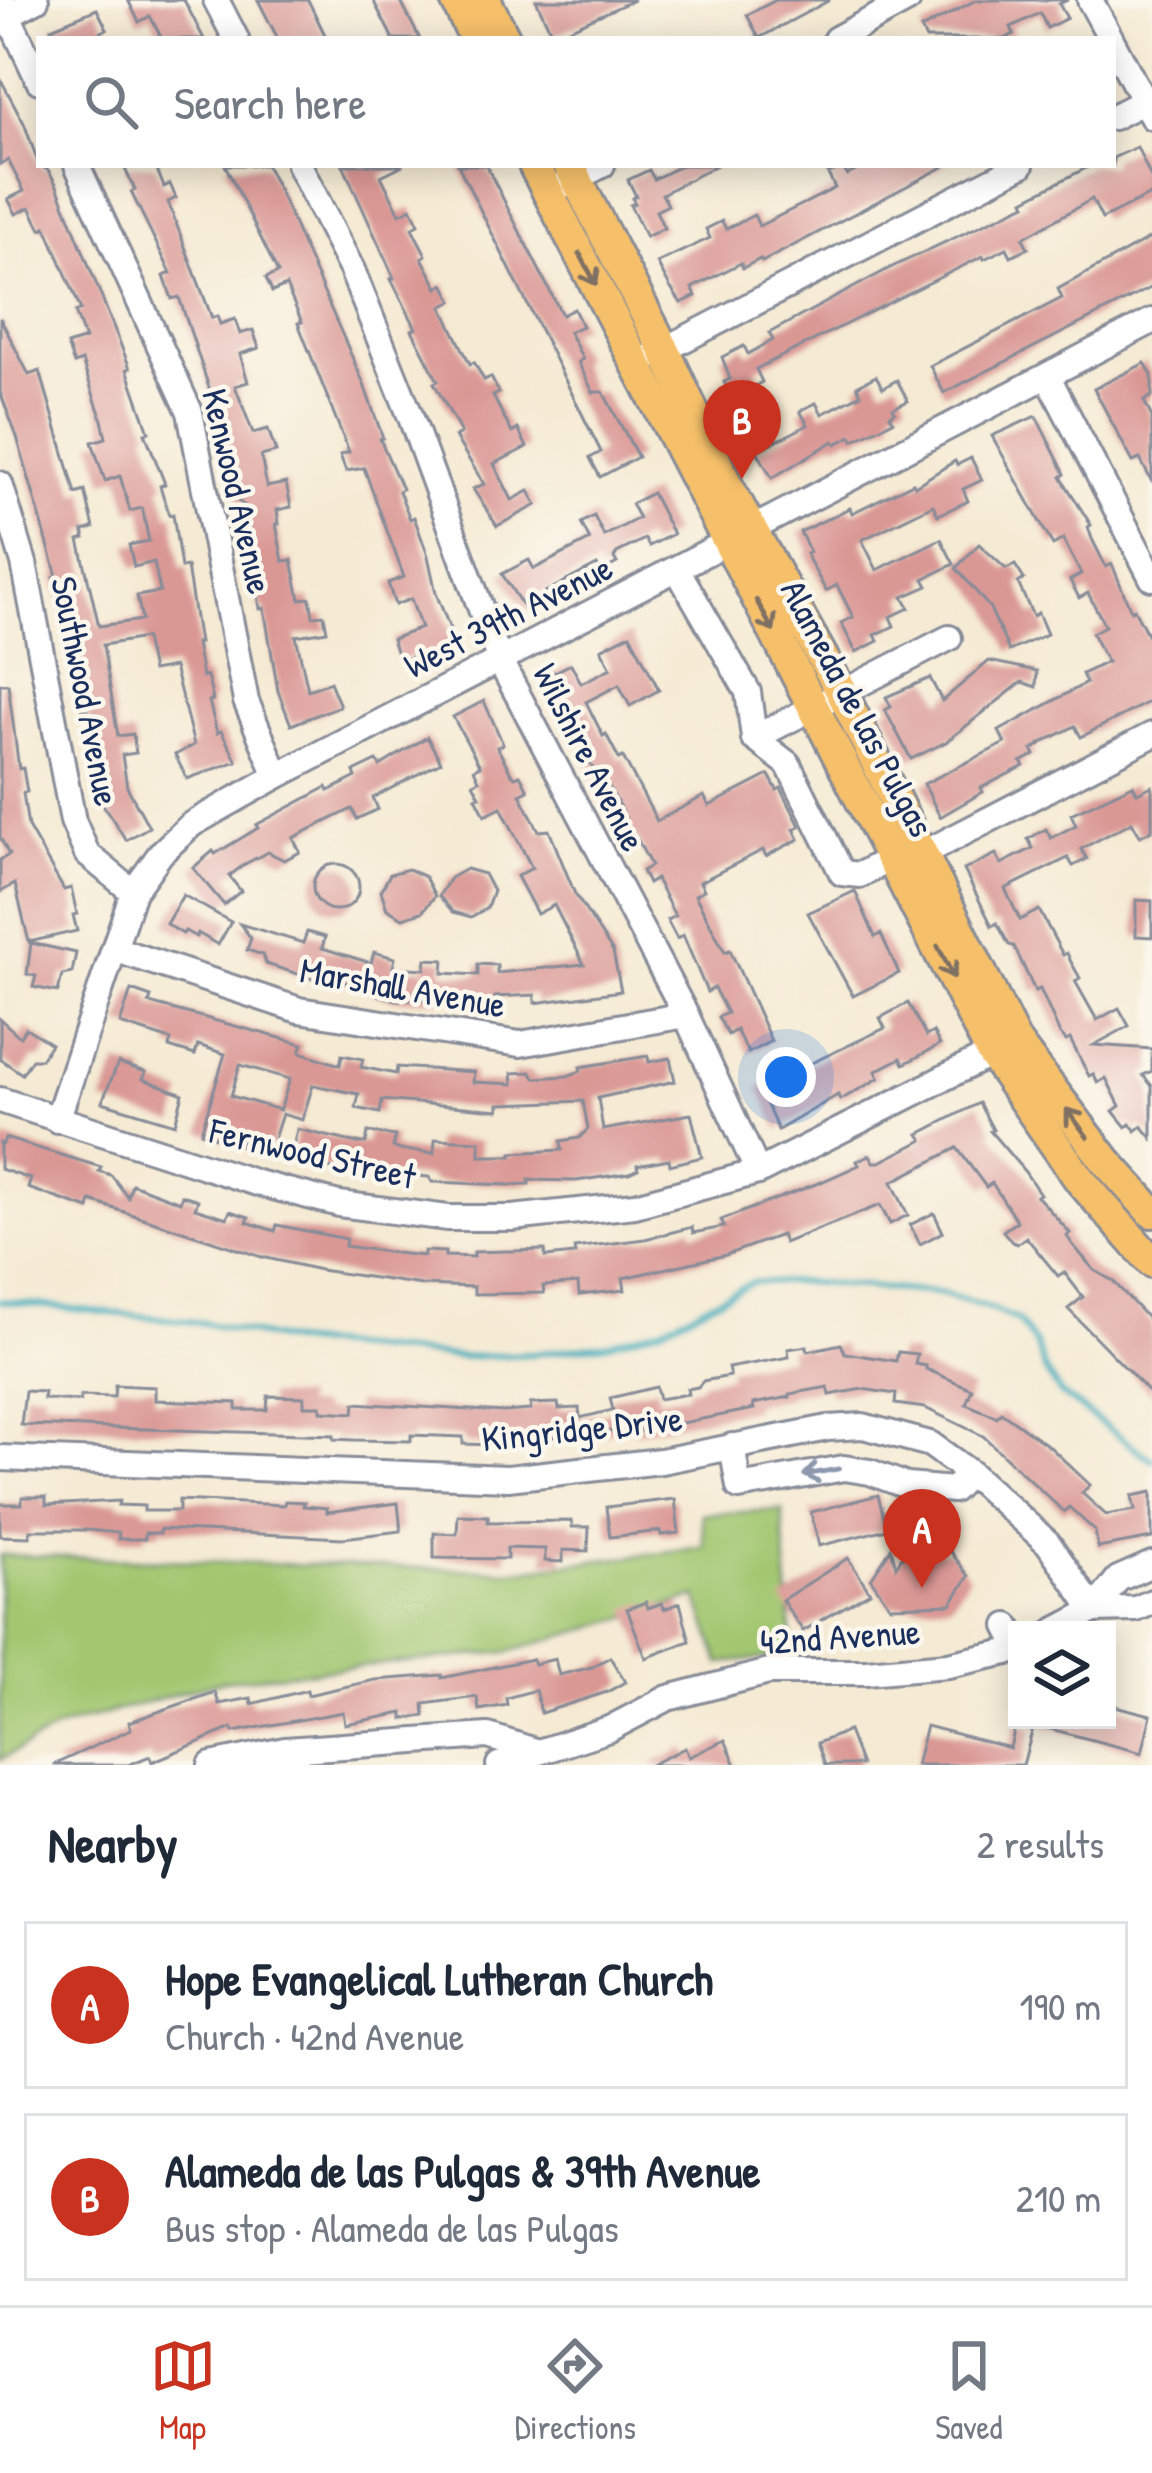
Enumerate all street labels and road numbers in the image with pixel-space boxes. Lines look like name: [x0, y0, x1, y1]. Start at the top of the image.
street label: Kenwood Avenue: [191, 384, 286, 598]
street label: West 39th Avenue: [395, 542, 620, 689]
street label: Alameda de las Pulgas: [770, 571, 947, 845]
street label: Southwood Avenue: [40, 572, 133, 810]
street label: Wilshire Avenue: [522, 654, 659, 859]
street label: Marshall Avenue: [297, 944, 510, 1029]
street label: Fernwood Street: [204, 1105, 421, 1200]
street label: Kingridge Drive: [479, 1393, 685, 1462]
street label: 42nd Avenue: [758, 1605, 922, 1666]

